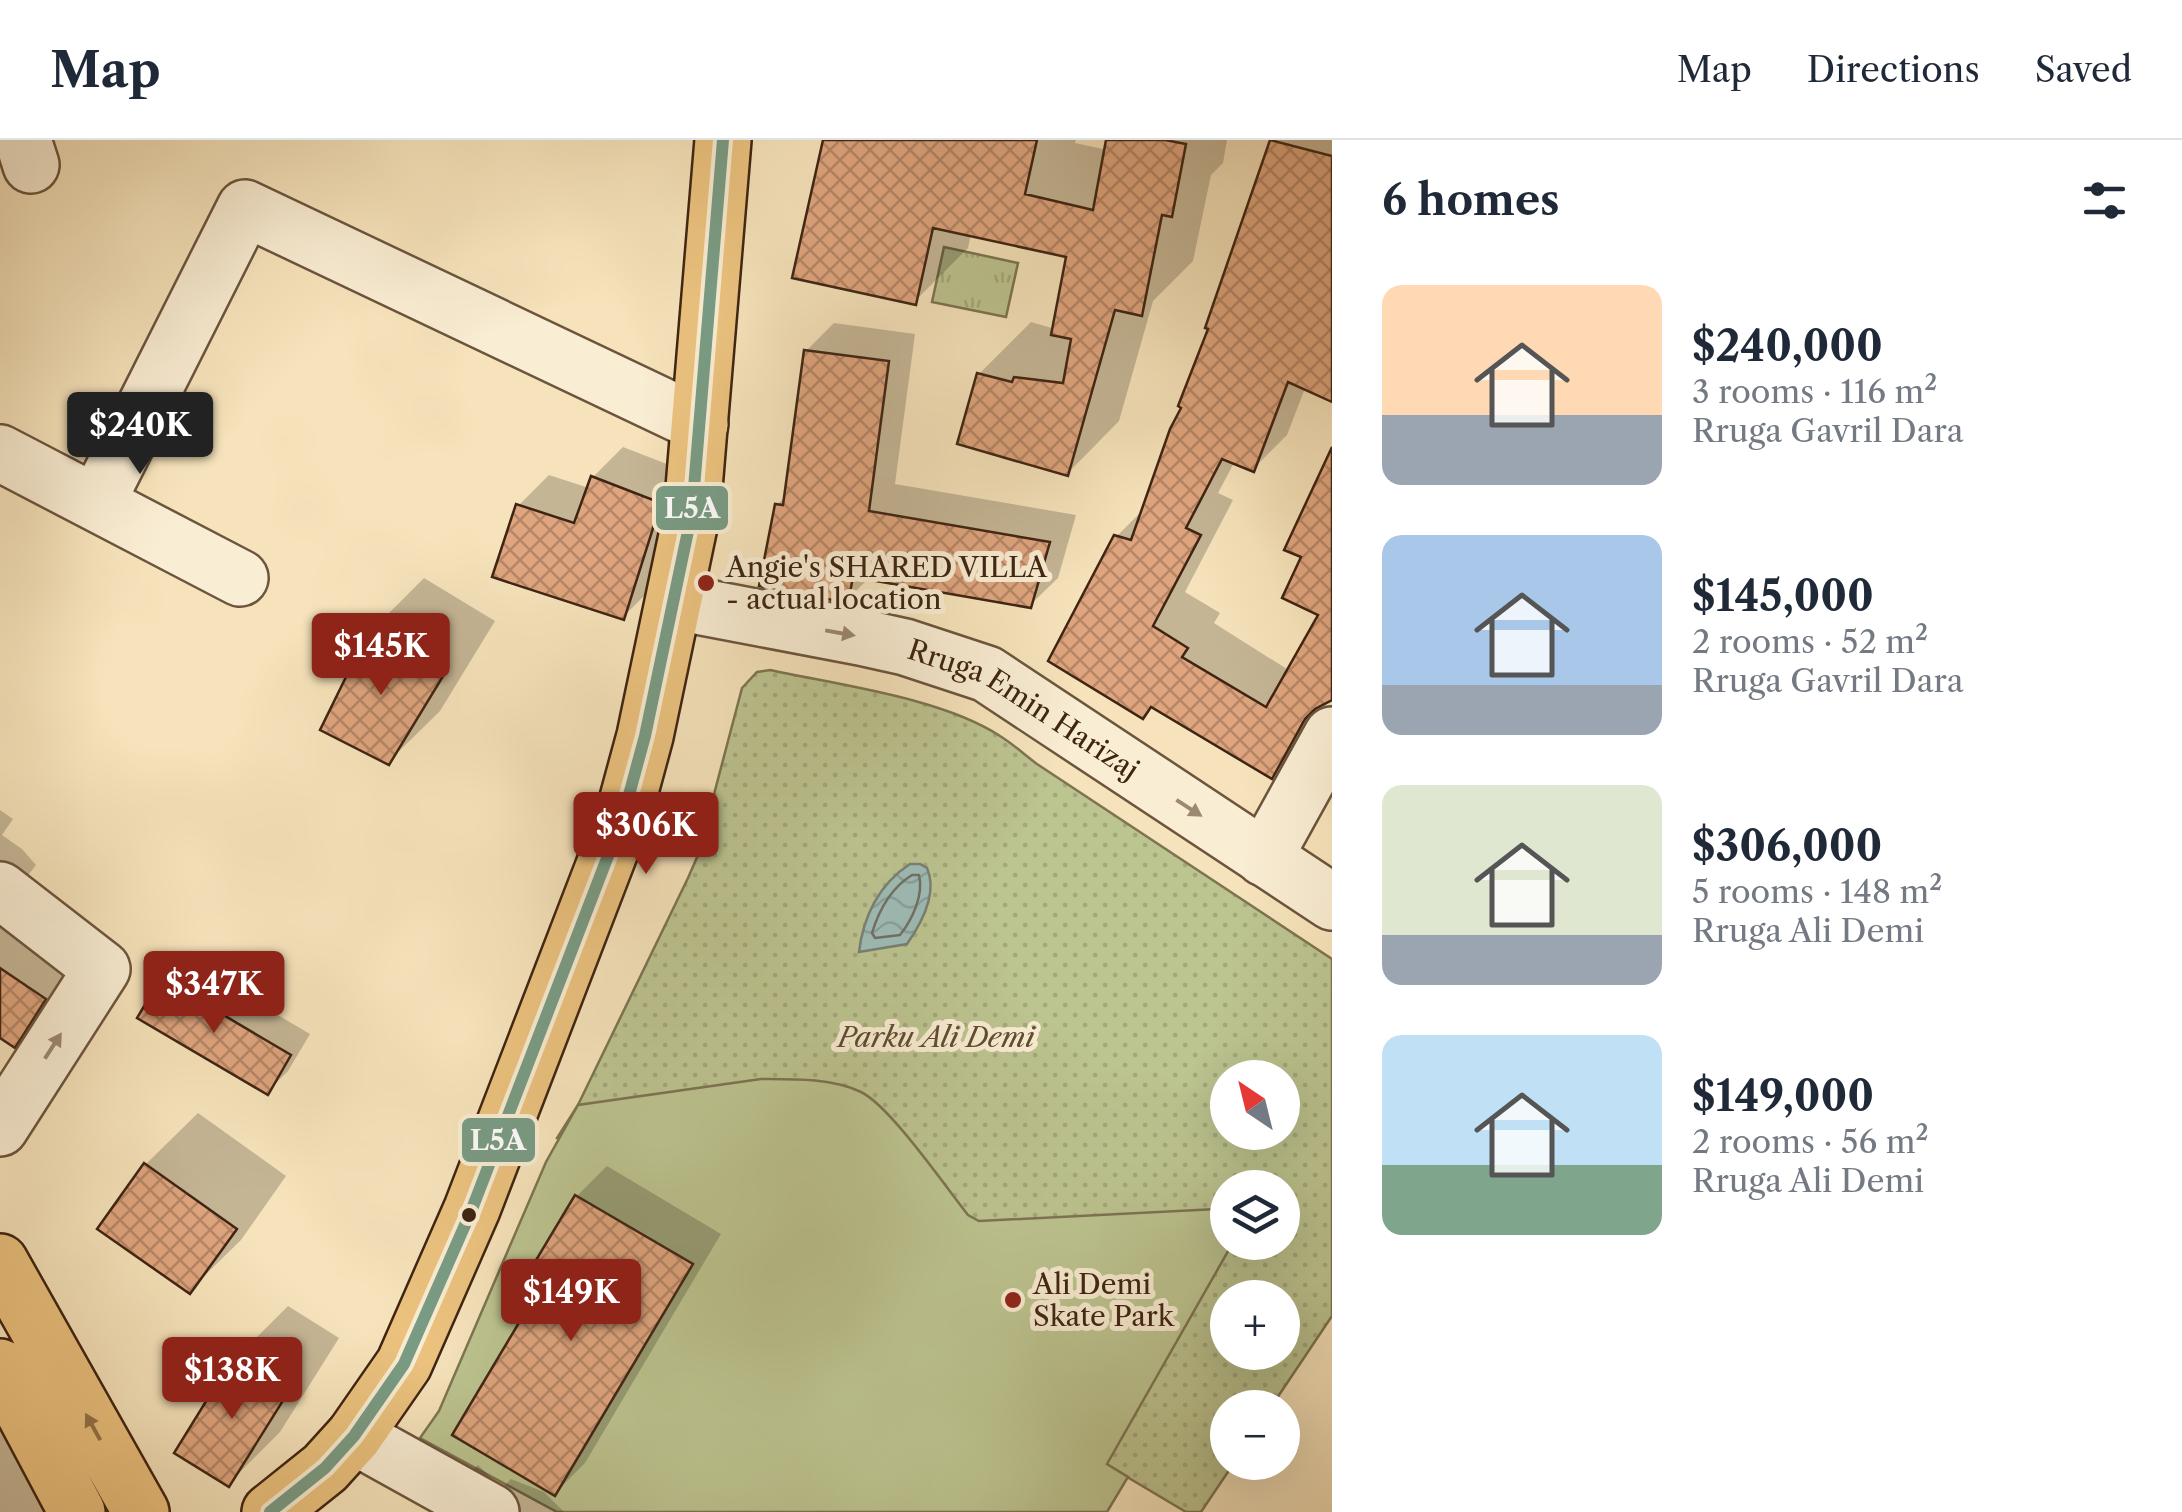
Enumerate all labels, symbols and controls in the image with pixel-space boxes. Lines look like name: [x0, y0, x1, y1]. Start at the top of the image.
text: Map: [50, 40, 161, 99]
text: Map: [1677, 48, 1752, 91]
text: Directions: [1807, 48, 1980, 91]
text: Saved: [2035, 48, 2132, 91]
icon: filters: [2077, 173, 2132, 228]
text: 6 homes: [1382, 174, 1560, 226]
text: $240,000: [1692, 320, 1883, 372]
icon: home: [1462, 325, 1582, 445]
text: 3 rooms · 116 m²: [1692, 372, 1937, 411]
pin: $240K: [70, 392, 210, 477]
text: $240K: [89, 405, 191, 444]
text: Rruga Gavril Dara: [1692, 411, 1964, 450]
line badge: L5A: [654, 484, 730, 532]
text: L5A: [664, 491, 722, 525]
place label: Angie's SHARED VILLA - actual location: [725, 550, 1048, 616]
text: $145,000: [1692, 570, 1874, 622]
marker: Angie's SHARED VILLA - actual location: [695, 572, 717, 594]
icon: home: [1462, 575, 1582, 695]
pin: $145K: [311, 613, 451, 698]
text: 2 rooms · 52 m²: [1692, 622, 1928, 661]
text: $145K: [334, 626, 428, 665]
one-way arrow: [825, 626, 856, 641]
street label: Rruga Emin Harizaj: [904, 632, 1146, 787]
text: Rruga Gavril Dara: [1692, 661, 1964, 700]
pin: $306K: [576, 792, 716, 877]
one-way arrow: [1175, 799, 1202, 817]
text: $306K: [595, 805, 697, 844]
text: $306,000: [1692, 820, 1882, 872]
icon: home: [1462, 825, 1582, 945]
text: 5 rooms · 148 m²: [1692, 872, 1942, 911]
text: Rruga Ali Demi: [1692, 911, 1924, 950]
pin: $347K: [144, 951, 284, 1036]
text: $347K: [165, 964, 263, 1003]
park label: Parku Ali Demi: [836, 1020, 1037, 1054]
one-way arrow: [43, 1032, 61, 1060]
north arrow: [1210, 1060, 1300, 1150]
map controls: [1210, 1060, 1300, 1480]
text: $149,000: [1692, 1070, 1874, 1122]
icon: home: [1462, 1075, 1582, 1195]
line badge: L5A: [460, 1116, 537, 1164]
text: 2 rooms · 56 m²: [1692, 1122, 1929, 1161]
text: L5A: [470, 1123, 528, 1157]
text: Rruga Ali Demi: [1692, 1161, 1924, 1200]
button: layers: [1210, 1170, 1300, 1260]
unlabelled marker: [459, 1205, 479, 1225]
pin: $149K: [501, 1259, 641, 1344]
place label: Ali Demi Skate Park: [1032, 1267, 1176, 1333]
text: $149K: [523, 1272, 619, 1311]
button: +: [1210, 1280, 1300, 1370]
marker: Ali Demi Skate Park: [1002, 1289, 1024, 1311]
pin: $138K: [162, 1337, 302, 1422]
text: $138K: [184, 1350, 280, 1389]
button: −: [1210, 1390, 1300, 1480]
one-way arrow: [84, 1413, 102, 1441]

